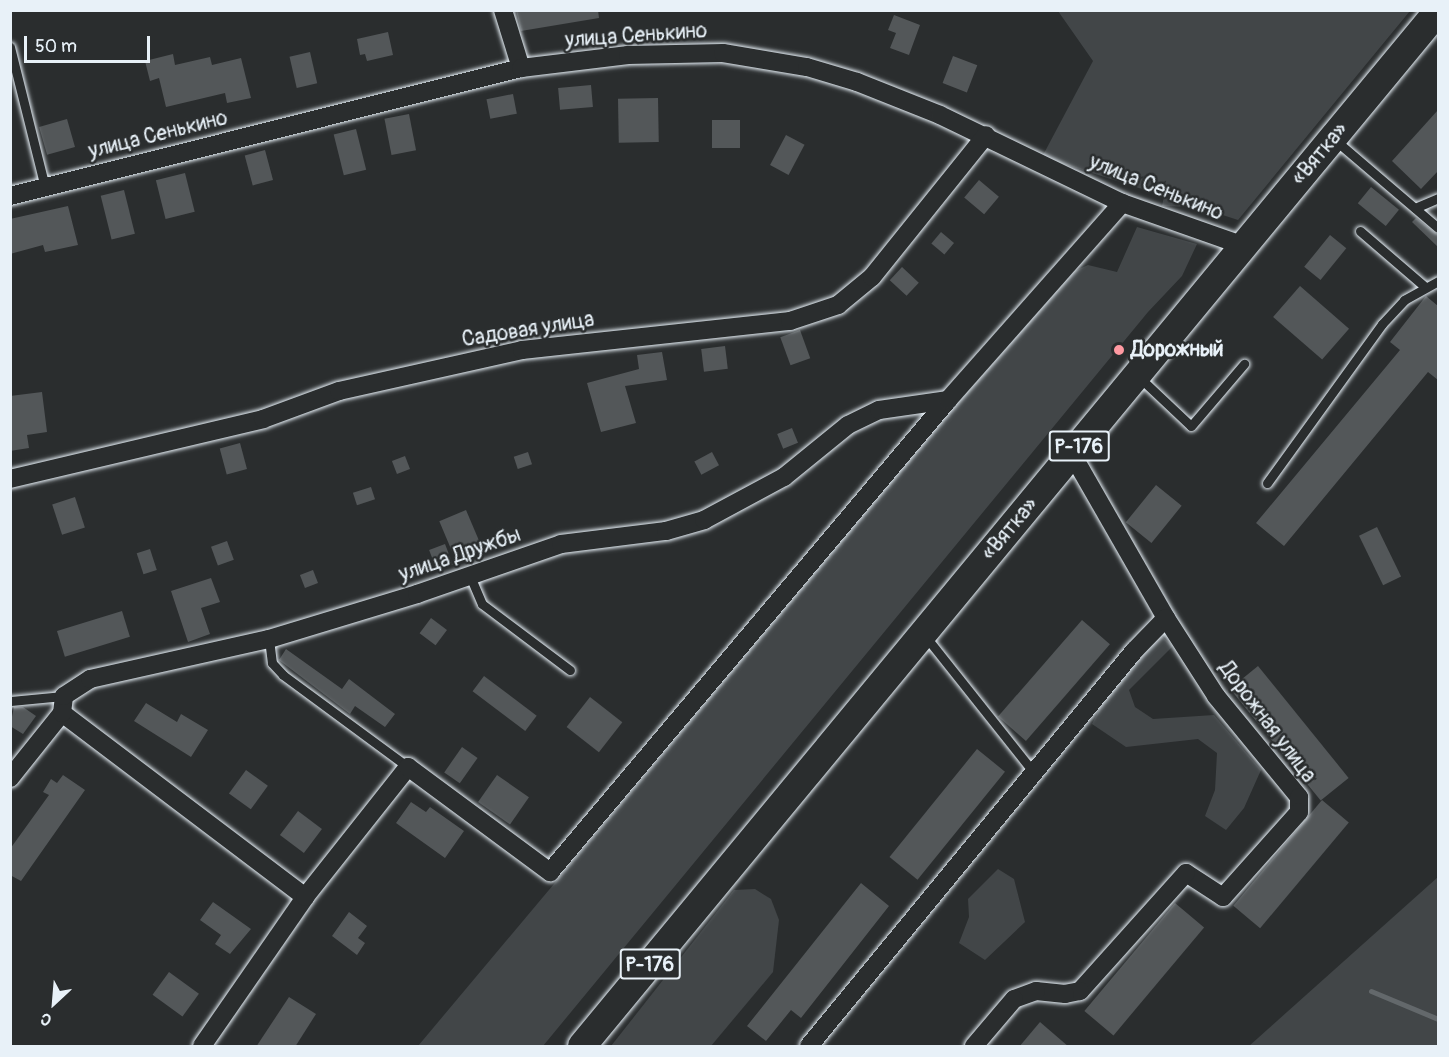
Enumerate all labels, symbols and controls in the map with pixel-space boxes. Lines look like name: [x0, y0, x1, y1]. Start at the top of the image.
street label: улица Сенькино: [564, 18, 708, 54]
scale bar: [27, 24, 153, 62]
text: 50 m: [35, 35, 77, 58]
street label: улица Сенькино: [86, 106, 230, 164]
street label: «Вятка»: [1287, 118, 1353, 190]
street label: улица Сенькино: [1085, 150, 1227, 226]
street label: Садовая улица: [460, 307, 596, 353]
place label: Дорожный: [1131, 337, 1224, 363]
marker: Дорожный: [1112, 343, 1126, 357]
road number: Р-176: [1048, 429, 1110, 463]
street label: «Вятка»: [977, 493, 1043, 565]
street label: улица Дружбы: [396, 522, 524, 588]
street label: Дорожная улица: [1213, 656, 1321, 788]
road number: Р-176: [618, 947, 682, 981]
north arrow: [24, 973, 84, 1033]
text: С: [37, 1008, 55, 1030]

